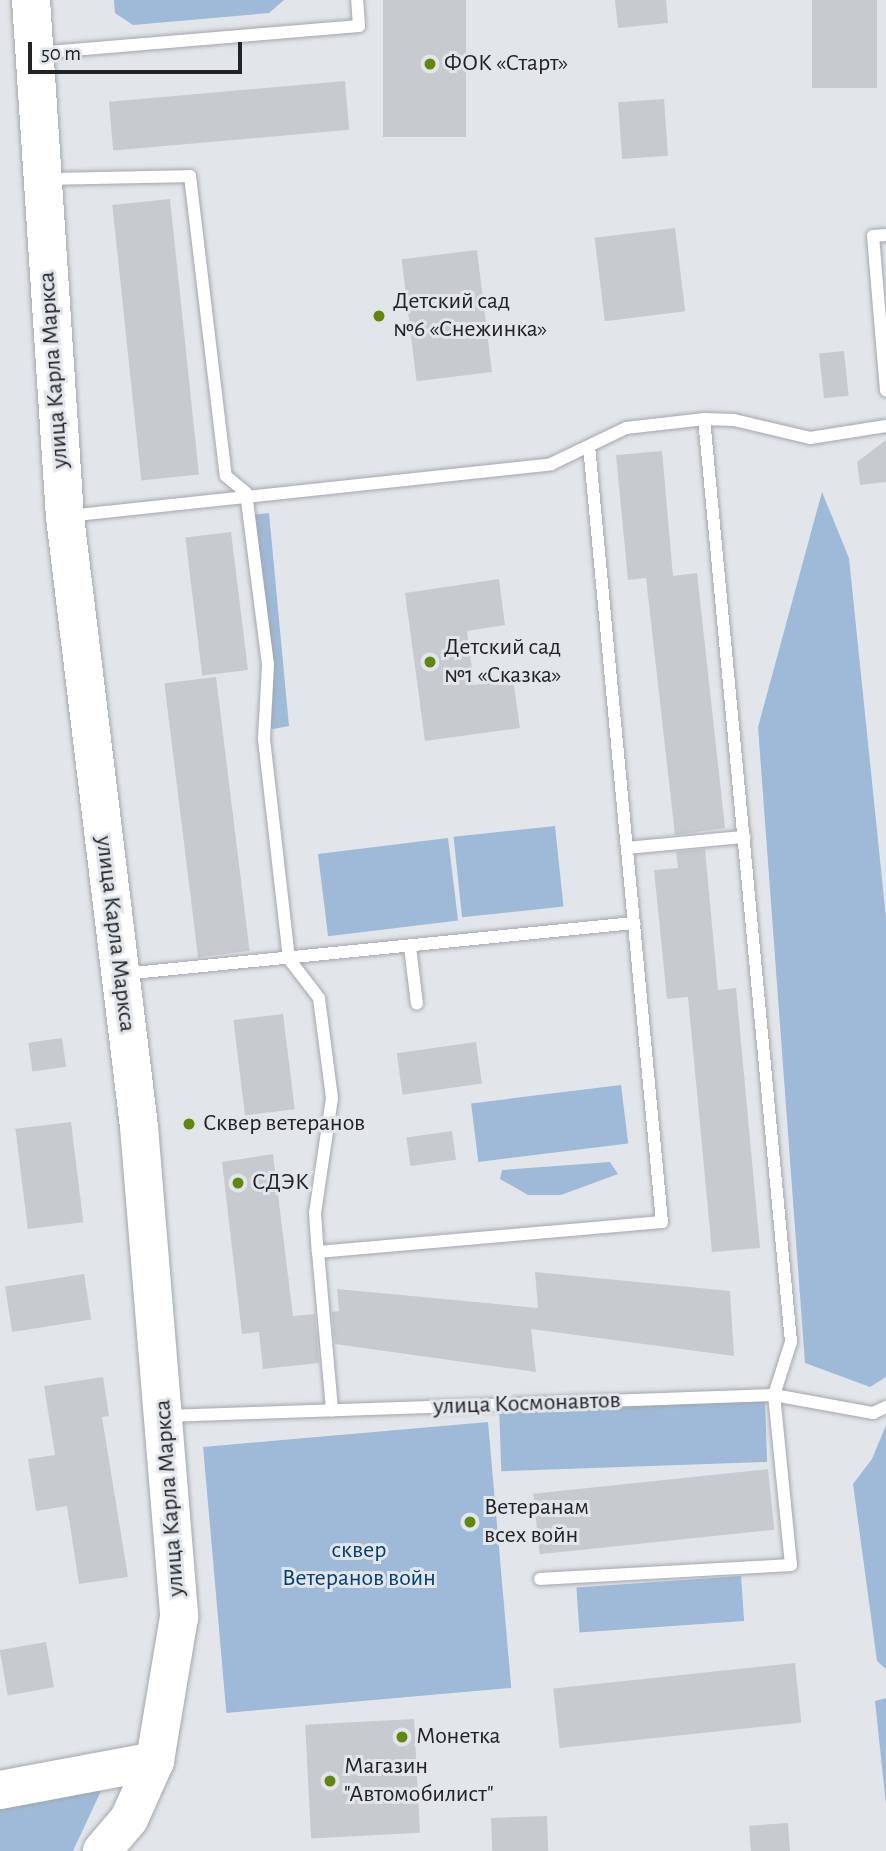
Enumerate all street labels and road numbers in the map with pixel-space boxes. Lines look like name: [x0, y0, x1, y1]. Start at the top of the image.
street label: улица Карла Маркса: [33, 271, 75, 469]
street label: улица Карла Маркса: [89, 834, 141, 1034]
street label: улица Космонавтов: [433, 1386, 621, 1422]
street label: улица Карла Маркса: [149, 1399, 191, 1597]

